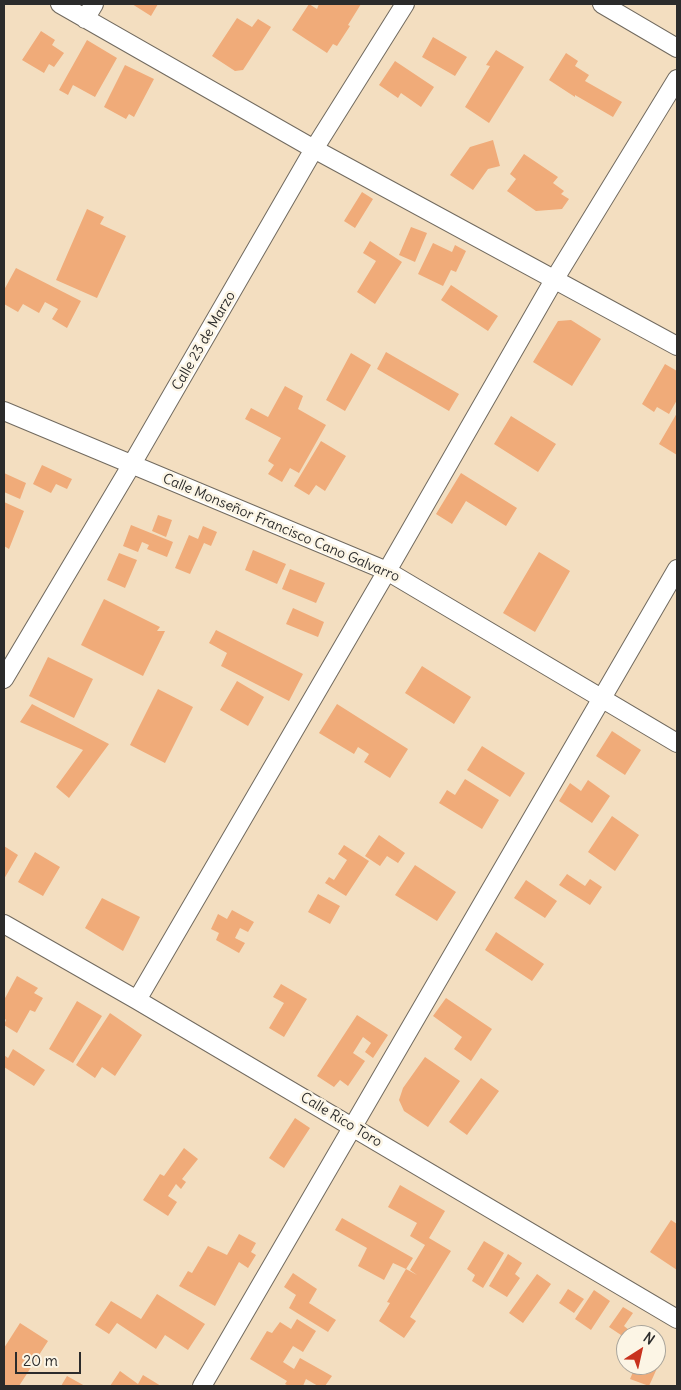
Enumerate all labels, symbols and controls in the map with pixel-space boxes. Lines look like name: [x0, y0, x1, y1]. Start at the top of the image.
street label: Calle 23 de Marzo: [169, 288, 239, 394]
street label: Calle Monseñor Francisco Cano Galvarro: [160, 470, 402, 586]
street label: Calle Rico Toro: [297, 1089, 385, 1151]
north arrow: [616, 1325, 666, 1375]
text: N: [640, 1328, 658, 1349]
scale bar: [18, 1342, 84, 1374]
text: 20 m: [23, 1351, 58, 1370]

